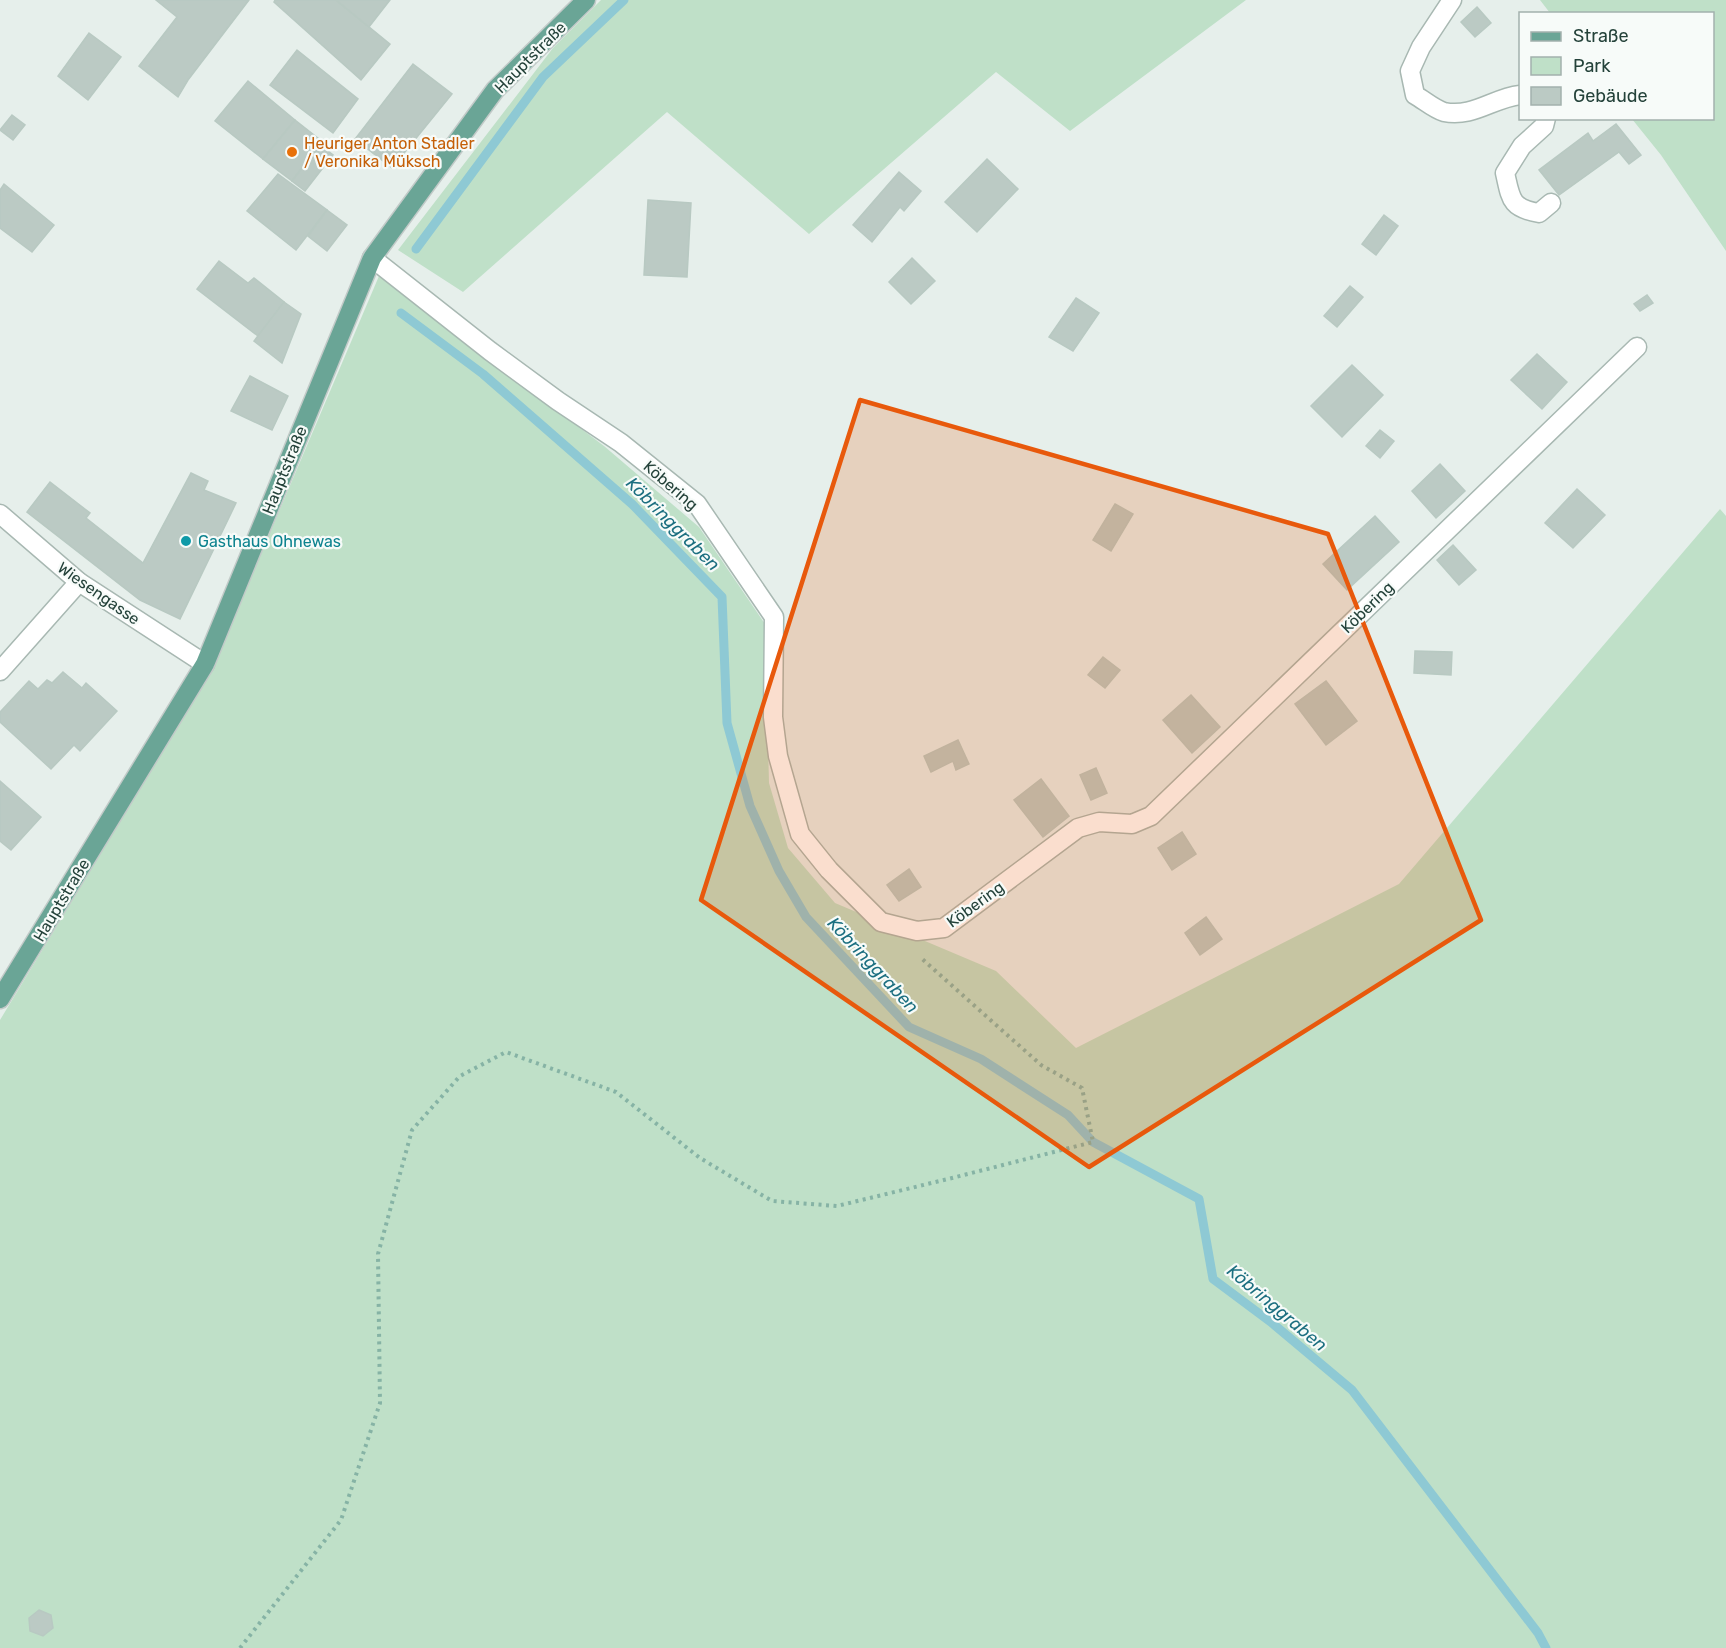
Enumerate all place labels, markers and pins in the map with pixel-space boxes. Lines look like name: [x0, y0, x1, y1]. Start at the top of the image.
place label: Heuriger Anton Stadler / Veronika Müksch: [304, 134, 475, 171]
marker: Heuriger Anton Stadler / Veronika Müksch: [285, 145, 299, 159]
place label: Gasthaus Ohnewas: [198, 532, 341, 551]
marker: Gasthaus Ohnewas: [179, 534, 193, 548]

